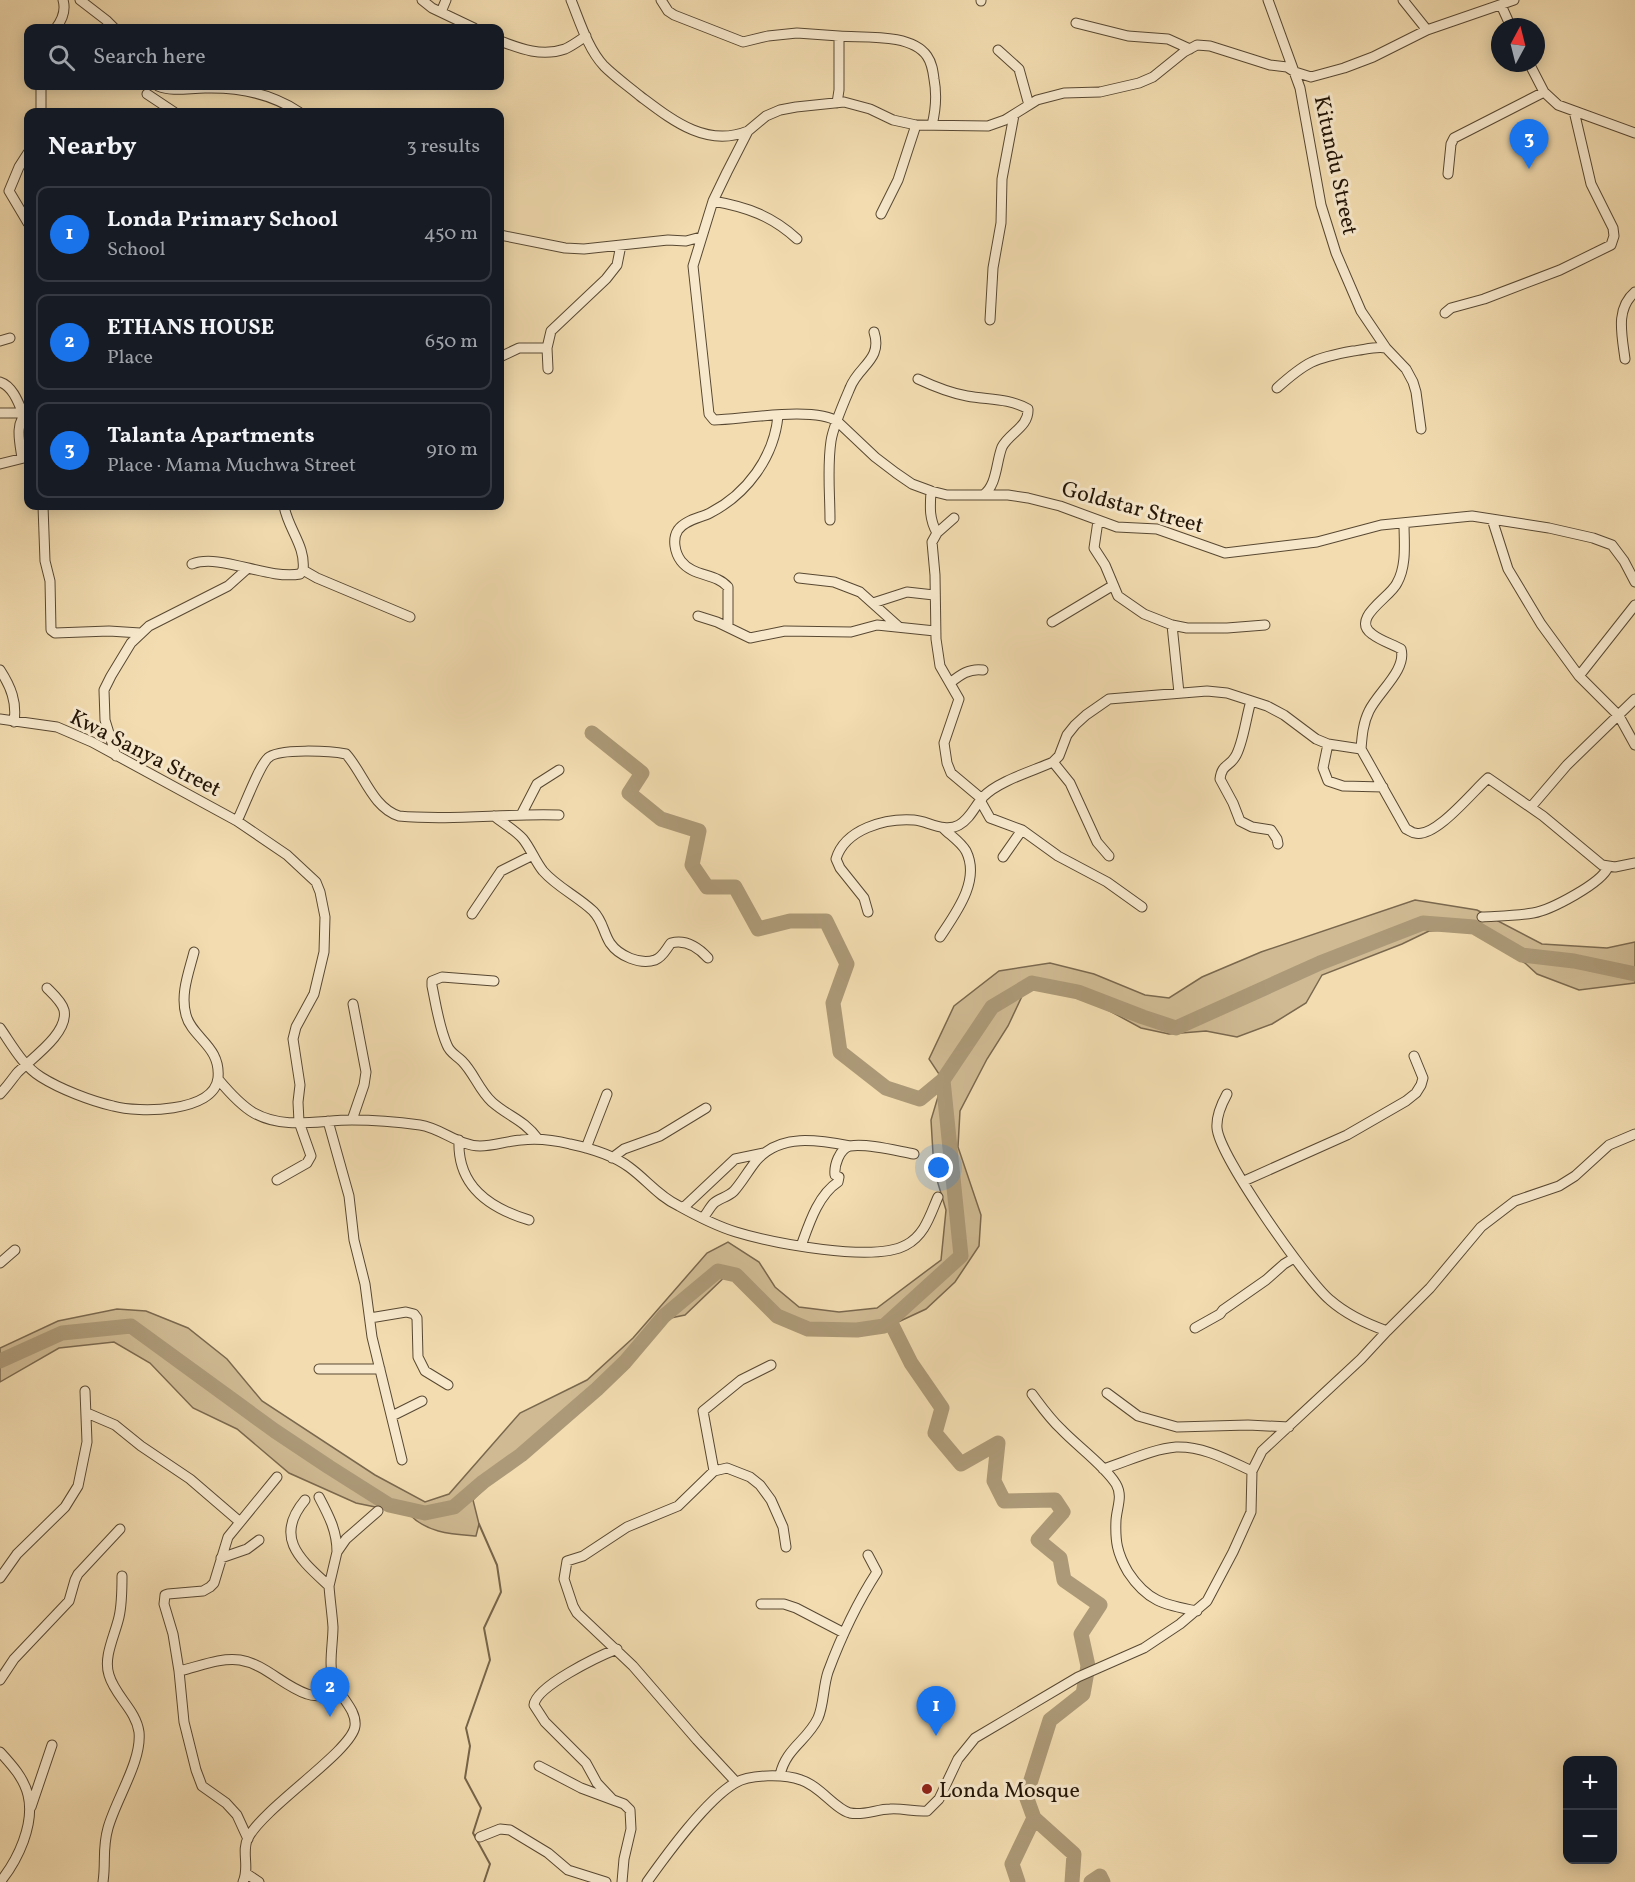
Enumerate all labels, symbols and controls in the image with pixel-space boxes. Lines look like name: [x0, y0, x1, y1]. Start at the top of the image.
north arrow: [1491, 18, 1545, 72]
search box: [24, 24, 504, 90]
icon: search: [45, 41, 78, 74]
text: Search here: [93, 42, 206, 73]
street label: Kitundu Street: [1305, 93, 1365, 238]
pin: 3: [1510, 120, 1549, 169]
text: Nearby: [48, 129, 137, 165]
text: 3 results: [406, 133, 480, 161]
text: Londa Primary School: [107, 205, 338, 236]
text: 1: [65, 220, 74, 248]
text: 450 m: [424, 220, 478, 248]
text: School: [107, 236, 165, 264]
text: ETHANS HOUSE: [107, 313, 274, 344]
text: 2: [64, 328, 75, 356]
text: 650 m: [425, 328, 478, 356]
text: Place: [107, 344, 153, 372]
text: Talanta Apartments: [107, 421, 315, 452]
text: 3: [64, 436, 75, 464]
text: 910 m: [426, 436, 478, 464]
text: Place · Mama Muchwa Street: [107, 452, 356, 480]
street label: Goldstar Street: [1058, 475, 1207, 542]
street label: Kwa Sanya Street: [64, 703, 226, 806]
your location: [924, 1153, 953, 1182]
pin: 2: [310, 1668, 350, 1717]
pin: 1: [916, 1686, 956, 1736]
map controls: [1563, 1756, 1617, 1864]
button: +: [1563, 1756, 1617, 1810]
place label: Londa Mosque: [939, 1776, 1080, 1807]
marker: Londa Mosque: [920, 1782, 934, 1796]
button: −: [1563, 1810, 1617, 1864]

